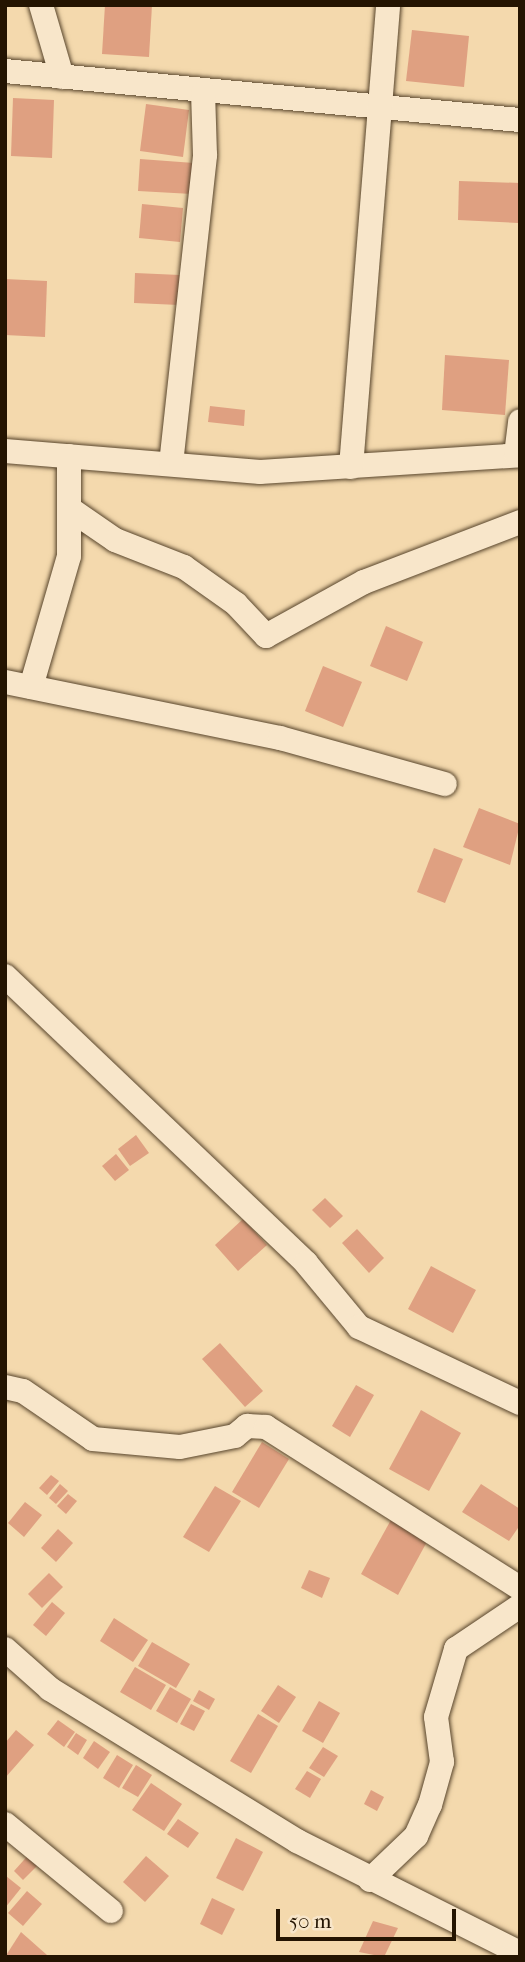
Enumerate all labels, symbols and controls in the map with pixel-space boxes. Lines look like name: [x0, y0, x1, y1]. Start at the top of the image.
scale bar: [280, 1896, 460, 1940]
text: 50 m: [289, 1909, 332, 1933]

